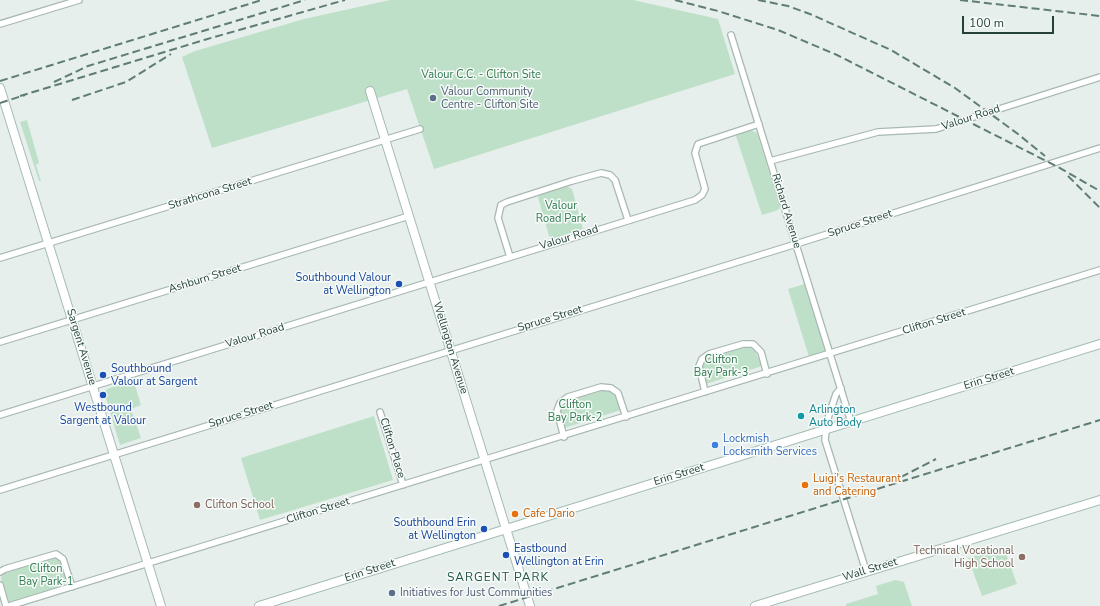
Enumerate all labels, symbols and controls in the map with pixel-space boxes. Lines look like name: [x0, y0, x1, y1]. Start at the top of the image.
scale bar: [964, 8, 1056, 34]
text: 100 m: [969, 15, 1004, 31]
park label: Valour C.C. - Clifton Site: [421, 68, 541, 82]
place label: Valour Community Centre - Clifton Site: [441, 85, 539, 111]
marker: Valour Community Centre - Clifton Site: [428, 93, 438, 103]
street label: Valour Road: [940, 102, 1002, 134]
street label: Richard Avenue: [768, 172, 804, 250]
street label: Strathcona Street: [167, 175, 253, 213]
park label: Valour Road Park: [536, 199, 586, 225]
street label: Spruce Street: [826, 207, 894, 241]
street label: Valour Road: [538, 223, 600, 253]
street label: Ashburn Street: [167, 262, 243, 296]
place label: Southbound Valour at Wellington: [295, 271, 391, 297]
marker: Southbound Valour at Wellington: [394, 279, 404, 289]
street label: Wellington Avenue: [430, 300, 470, 396]
street label: Spruce Street: [516, 303, 584, 335]
street label: Clifton Street: [901, 306, 967, 338]
street label: Sargent Avenue: [63, 307, 99, 387]
street label: Valour Road: [224, 321, 286, 351]
park label: Clifton Bay Park-3: [694, 353, 748, 379]
place label: Southbound Valour at Sargent: [111, 362, 197, 388]
street label: Erin Street: [962, 365, 1016, 393]
marker: Southbound Valour at Sargent: [98, 370, 108, 380]
marker: Westbound Sargent at Valour: [98, 390, 108, 400]
park label: Clifton Bay Park-2: [548, 398, 602, 424]
street label: Spruce Street: [207, 399, 275, 431]
place label: Westbound Sargent at Valour: [60, 401, 146, 427]
place label: Arlington Auto Body: [809, 403, 862, 429]
marker: Arlington Auto Body: [796, 411, 806, 421]
street label: Clifton Place: [377, 416, 407, 480]
place label: Lockmish Locksmith Services: [723, 432, 817, 458]
marker: Lockmish Locksmith Services: [710, 440, 720, 450]
street label: Erin Street: [652, 461, 706, 489]
place label: Luigi's Restaurant and Catering: [813, 472, 901, 498]
marker: Luigi's Restaurant and Catering: [800, 480, 810, 490]
street label: Clifton Street: [285, 495, 351, 527]
place label: Clifton School: [205, 498, 274, 512]
marker: Clifton School: [192, 500, 202, 510]
place label: Cafe Dario: [523, 507, 575, 521]
marker: Cafe Dario: [510, 509, 520, 519]
place label: Southbound Erin at Wellington: [394, 516, 476, 542]
marker: Southbound Erin at Wellington: [479, 524, 489, 534]
place label: Eastbound Wellington at Erin: [514, 542, 604, 568]
place label: Technical Vocational High School: [913, 544, 1014, 570]
marker: Eastbound Wellington at Erin: [501, 550, 511, 560]
marker: Technical Vocational High School: [1017, 552, 1027, 562]
street label: Wall Street: [841, 555, 899, 585]
street label: Erin Street: [343, 557, 397, 585]
park label: Clifton Bay Park-1: [19, 562, 73, 588]
district label: SARGENT PARK: [447, 571, 549, 585]
place label: Initiatives for Just Communities: [400, 586, 552, 600]
marker: Initiatives for Just Communities: [387, 588, 397, 598]

